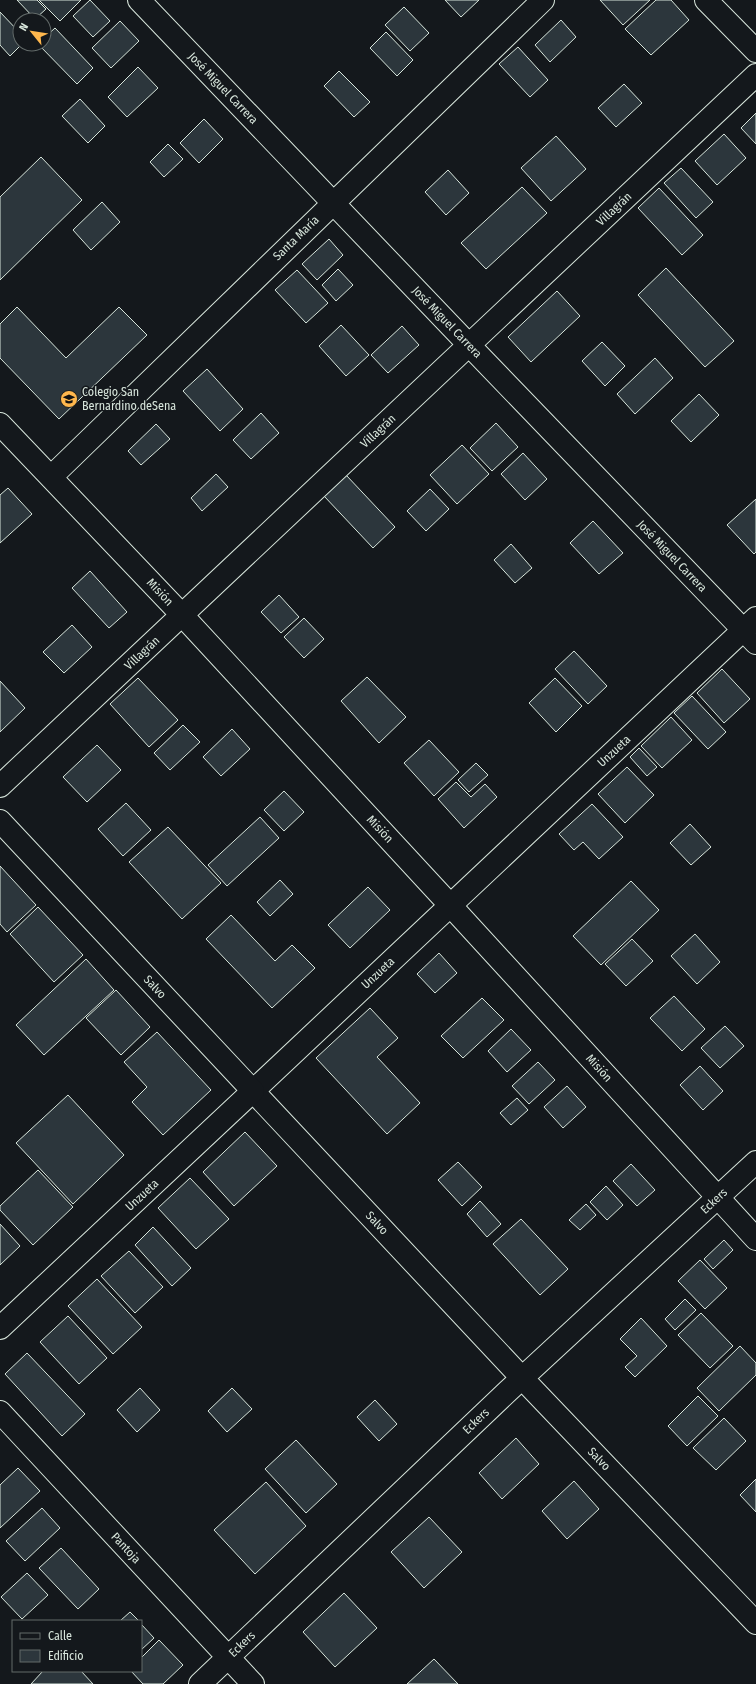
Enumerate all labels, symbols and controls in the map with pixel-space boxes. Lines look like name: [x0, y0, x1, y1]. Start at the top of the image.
north arrow: [12, 12, 52, 52]
text: N: [16, 21, 31, 33]
street label: José Miguel Carrera: [185, 49, 261, 127]
street label: Villagrán: [594, 189, 634, 229]
street label: Santa María: [270, 213, 322, 263]
street label: José Miguel Carrera: [409, 283, 485, 361]
place label: Colegio San Bernardino deSena: [82, 385, 176, 413]
school or university icon: Colegio San Bernardino deSena: [59, 389, 79, 409]
street label: Villagrán: [358, 411, 398, 451]
street label: José Miguel Carrera: [634, 517, 710, 595]
street label: Misión: [144, 575, 176, 609]
street label: Villagrán: [122, 633, 162, 673]
street label: Unzueta: [595, 732, 633, 770]
street label: Misión: [364, 812, 396, 846]
street label: Unzueta: [359, 954, 397, 992]
street label: Salvo: [141, 973, 169, 1001]
street label: Misión: [583, 1051, 615, 1085]
street label: Unzueta: [123, 1176, 161, 1214]
street label: Eckers: [698, 1185, 730, 1217]
street label: Salvo: [363, 1209, 391, 1237]
street label: Eckers: [460, 1405, 492, 1437]
street label: Salvo: [585, 1445, 613, 1473]
street label: Pantoja: [108, 1530, 144, 1566]
legend: [12, 1620, 142, 1672]
street label: Eckers: [226, 1628, 258, 1660]
text: Calle: [48, 1629, 72, 1643]
text: Edificio: [48, 1649, 84, 1663]

